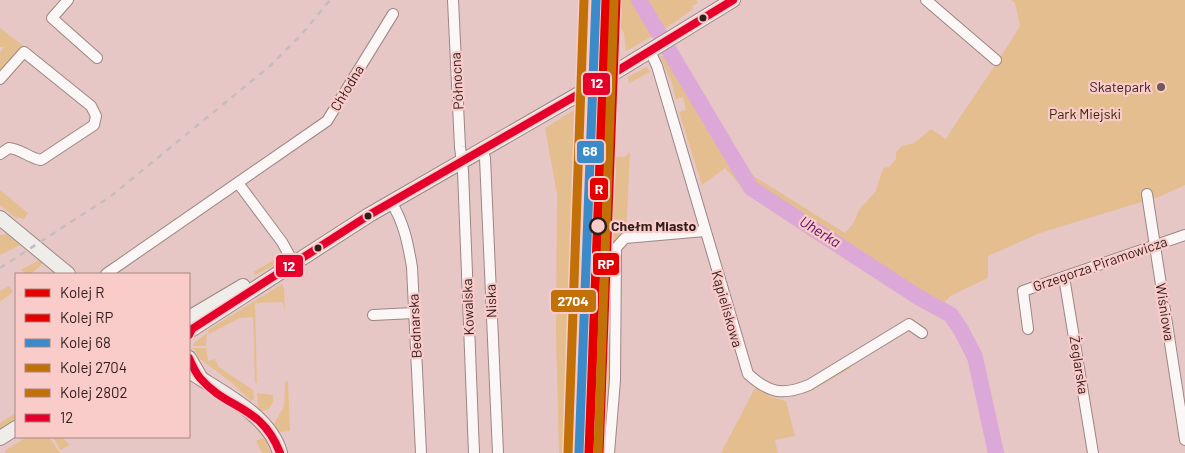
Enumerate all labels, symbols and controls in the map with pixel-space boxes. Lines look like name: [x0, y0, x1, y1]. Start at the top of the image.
unlabelled marker: [698, 13, 708, 23]
street label: Północna: [447, 52, 466, 110]
street label: Chłodna: [326, 62, 367, 114]
line badge: 12: [582, 72, 611, 96]
text: 12: [591, 74, 604, 91]
place label: Skatepark: [1089, 78, 1151, 95]
marker: Skatepark: [1155, 81, 1167, 93]
park label: Park Miejski: [1049, 105, 1121, 122]
line badge: 68: [576, 140, 605, 164]
text: 68: [582, 142, 598, 159]
line badge: R: [589, 177, 609, 201]
text: R: [595, 180, 604, 197]
unlabelled marker: [363, 211, 373, 221]
water label: Uherka: [797, 212, 845, 251]
marker: Chełm Miasto: [589, 217, 607, 235]
place label: Chełm Miasto: [611, 217, 697, 234]
street label: Grzegorza Piramowicza: [1030, 233, 1169, 295]
unlabelled marker: [313, 243, 323, 253]
line badge: RP: [592, 252, 620, 276]
line badge: 12: [275, 254, 304, 278]
text: RP: [598, 255, 614, 272]
text: 12: [283, 257, 296, 274]
street label: Kąpieliskowa: [708, 268, 747, 349]
legend: [15, 273, 190, 438]
street label: Kowalska: [458, 278, 477, 336]
street label: Wiśniowa: [1153, 282, 1178, 342]
text: Kolej R: [60, 283, 104, 301]
street label: Niska: [481, 284, 500, 318]
line badge: 2704: [550, 289, 597, 313]
text: 2704: [557, 292, 589, 309]
street label: Bednarska: [404, 293, 425, 359]
text: Kolej RP: [60, 308, 113, 326]
text: Kolej 68: [60, 333, 111, 351]
street label: Żeglarska: [1066, 335, 1092, 395]
text: Kolej 2704: [60, 358, 127, 376]
text: Kolej 2802: [60, 383, 128, 401]
text: 12: [60, 408, 73, 426]

